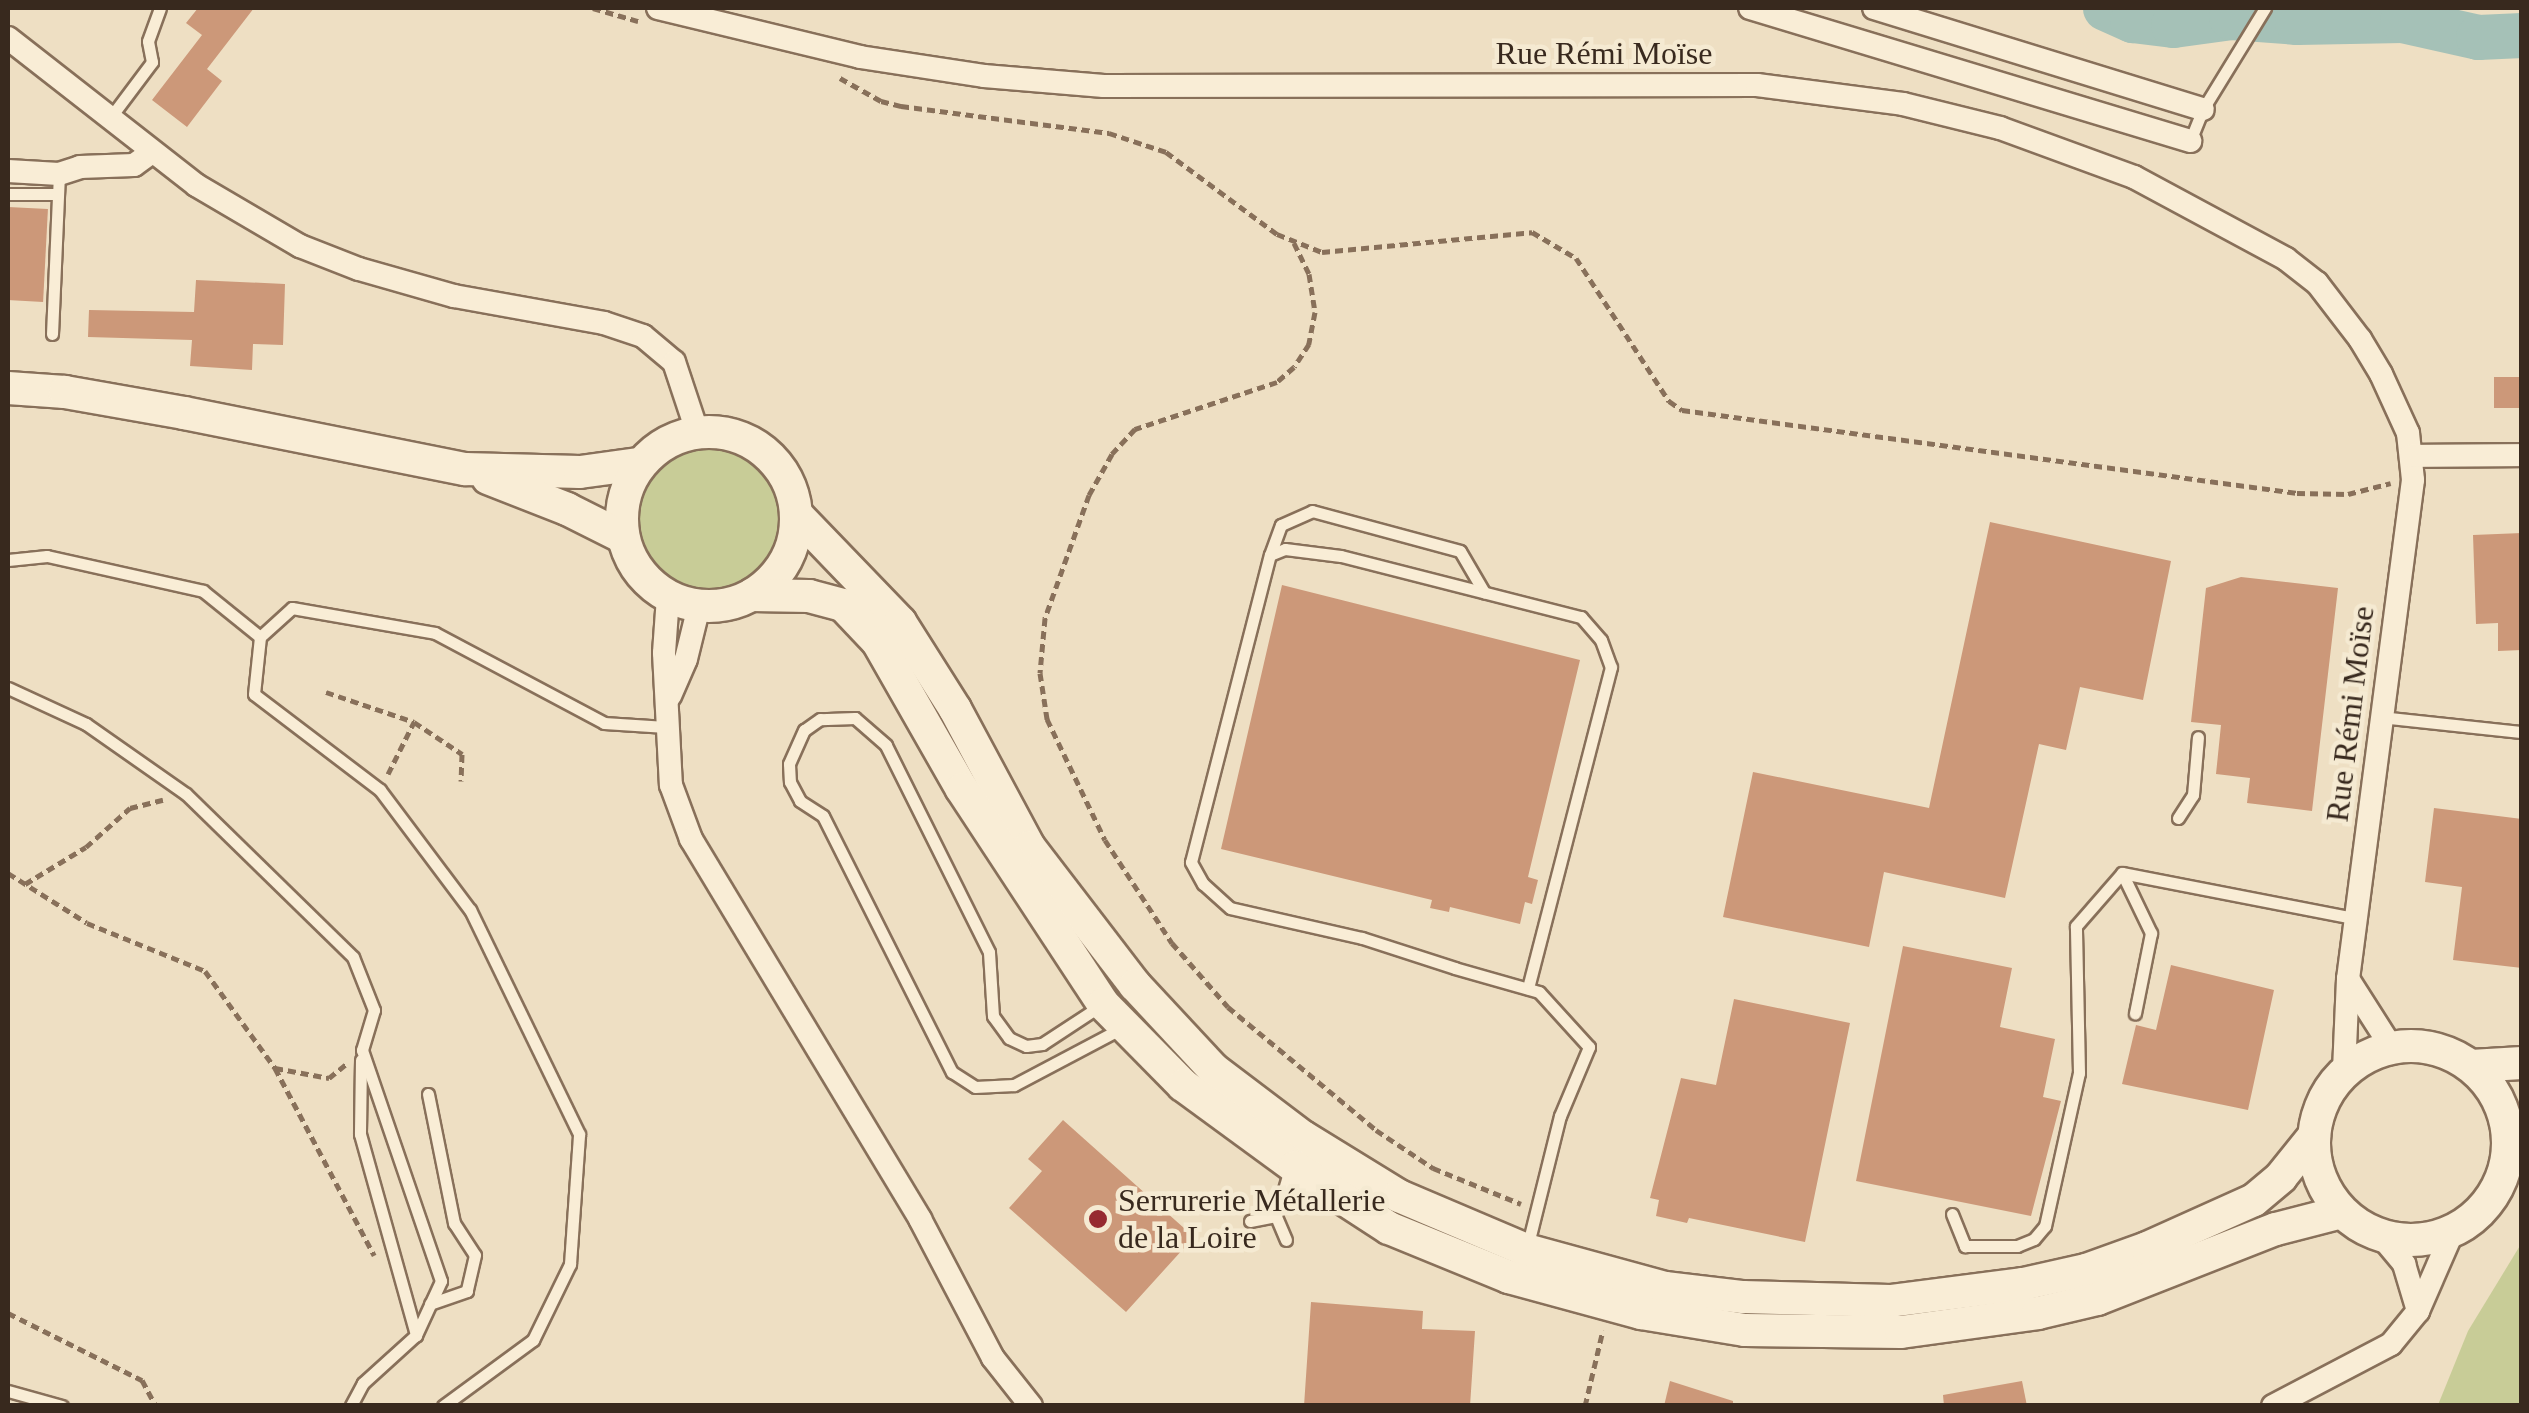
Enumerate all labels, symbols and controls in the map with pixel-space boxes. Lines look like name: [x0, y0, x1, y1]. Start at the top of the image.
street label: Rue Rémi Moïse: [1496, 34, 1712, 72]
street label: Rue Rémi Moïse: [2318, 604, 2382, 824]
place label: Serrurerie Métallerie de la Loire: [1118, 1182, 1385, 1257]
marker: Serrurerie Métallerie de la Loire: [1087, 1208, 1109, 1230]

